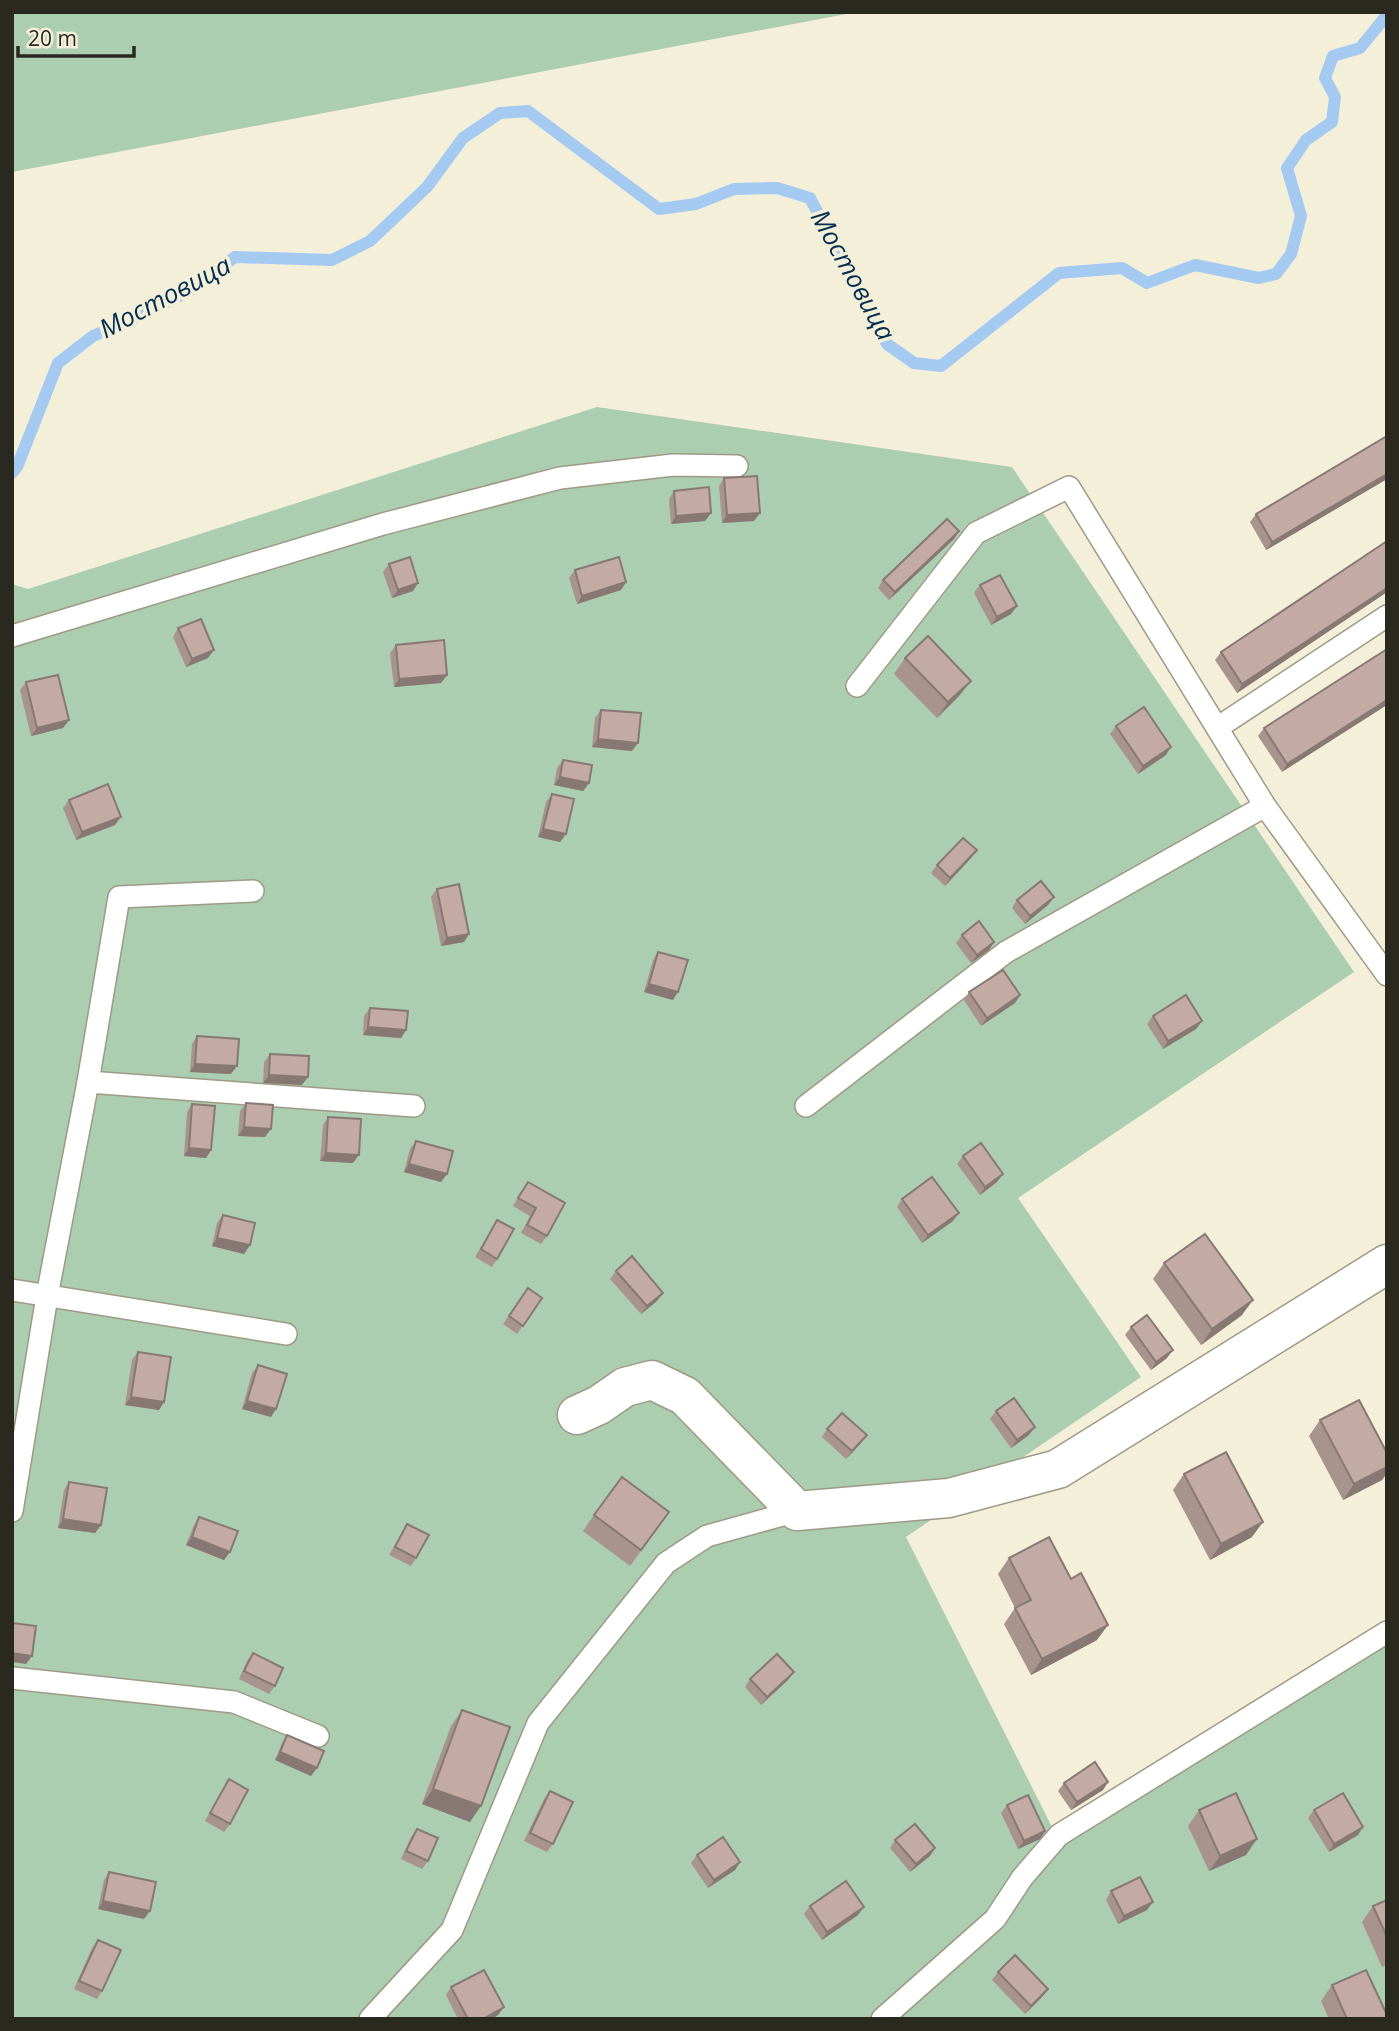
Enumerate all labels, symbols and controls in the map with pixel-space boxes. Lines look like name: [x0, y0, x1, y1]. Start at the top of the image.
scale bar: [18, 14, 133, 58]
text: 20 m: [28, 24, 77, 52]
water label: Мостовица: [803, 203, 905, 347]
water label: Мостовица: [92, 246, 237, 346]

